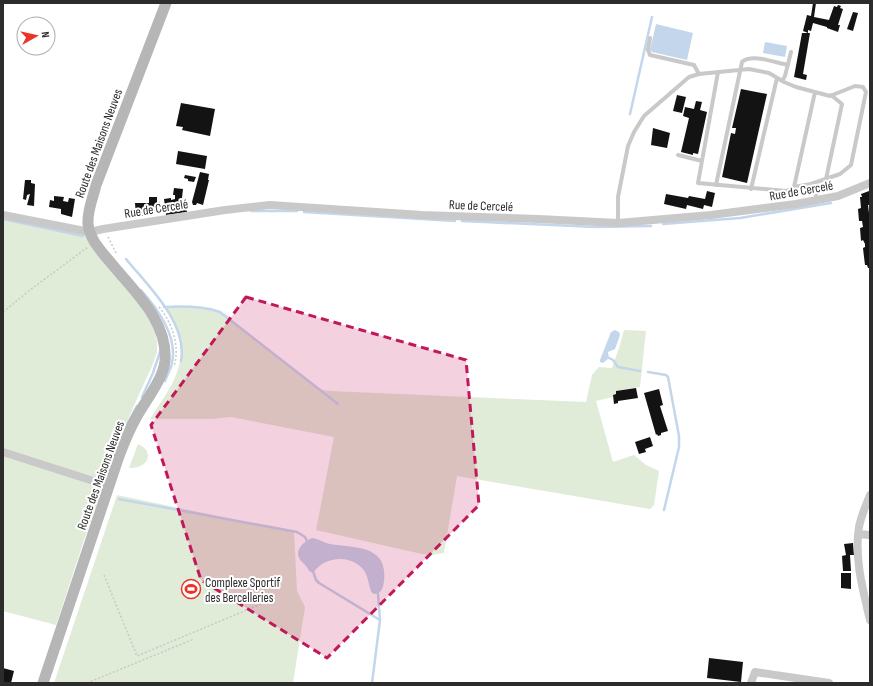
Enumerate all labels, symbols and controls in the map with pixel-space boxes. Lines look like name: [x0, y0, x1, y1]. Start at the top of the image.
north arrow: [16, 16, 56, 56]
text: N: [39, 31, 52, 39]
street label: Route des Maisons Neuves: [72, 86, 126, 200]
street label: Rue de Cercelé: [768, 178, 834, 204]
street label: Rue de Cercelé: [123, 196, 189, 222]
street label: Rue de Cercelé: [449, 197, 513, 215]
street label: Route des Maisons Neuves: [74, 418, 128, 532]
place label: Complexe Sportif des Bercelleries: [205, 575, 280, 606]
sports icon: Complexe Sportif des Bercelleries: [180, 578, 202, 600]

